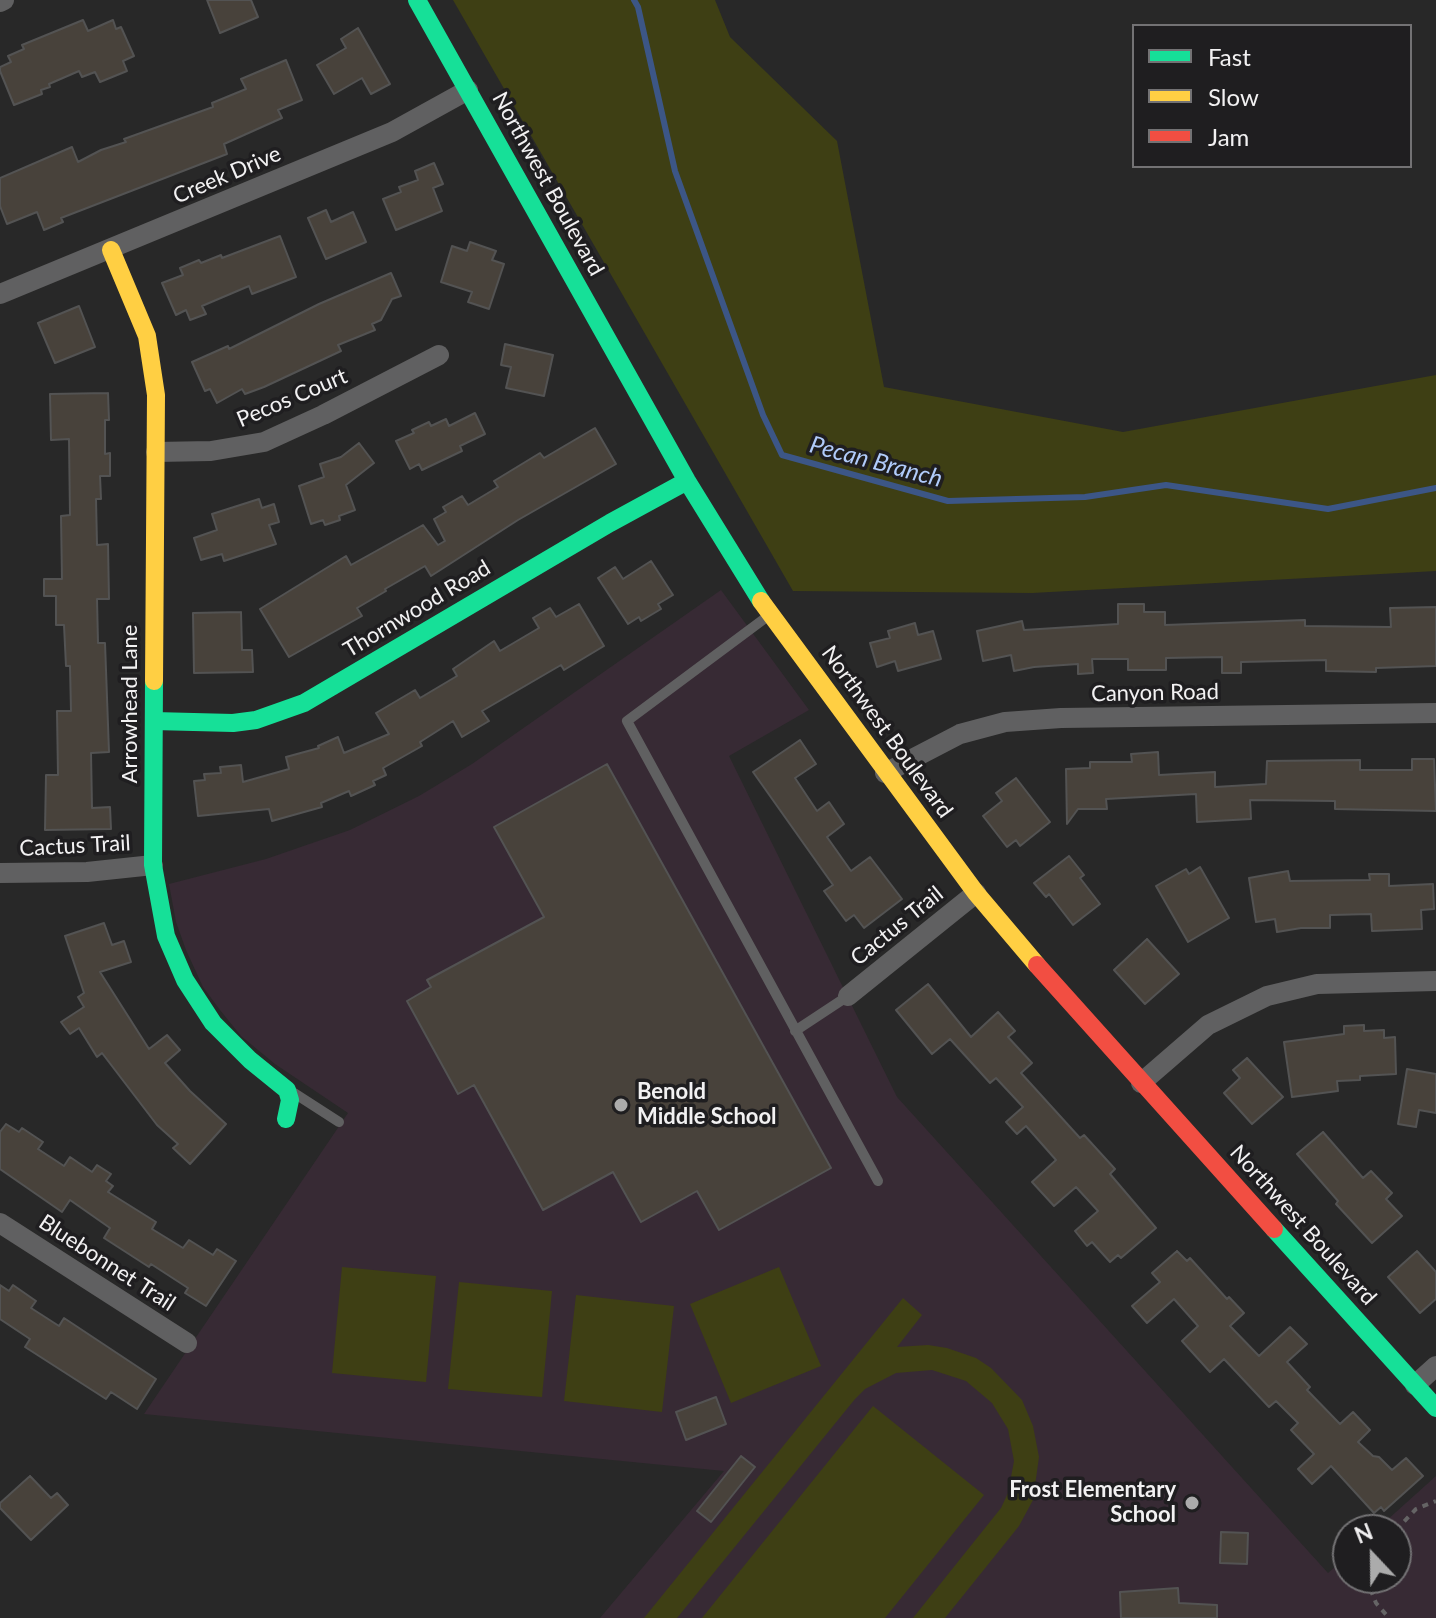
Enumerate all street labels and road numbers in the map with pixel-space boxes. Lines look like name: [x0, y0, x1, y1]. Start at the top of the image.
street label: Northwest Boulevard: [486, 87, 610, 281]
street label: Creek Drive: [169, 140, 285, 210]
street label: Pecos Court: [233, 363, 351, 433]
street label: Thornwood Road: [339, 555, 495, 663]
street label: Arrowhead Lane: [117, 625, 143, 783]
street label: Northwest Boulevard: [816, 641, 958, 823]
street label: Canyon Road: [1091, 679, 1219, 707]
street label: Cactus Trail: [19, 830, 131, 862]
street label: Cactus Trail: [845, 881, 949, 971]
street label: Northwest Boulevard: [1224, 1140, 1382, 1310]
street label: Bluebonnet Trail: [34, 1209, 180, 1317]

